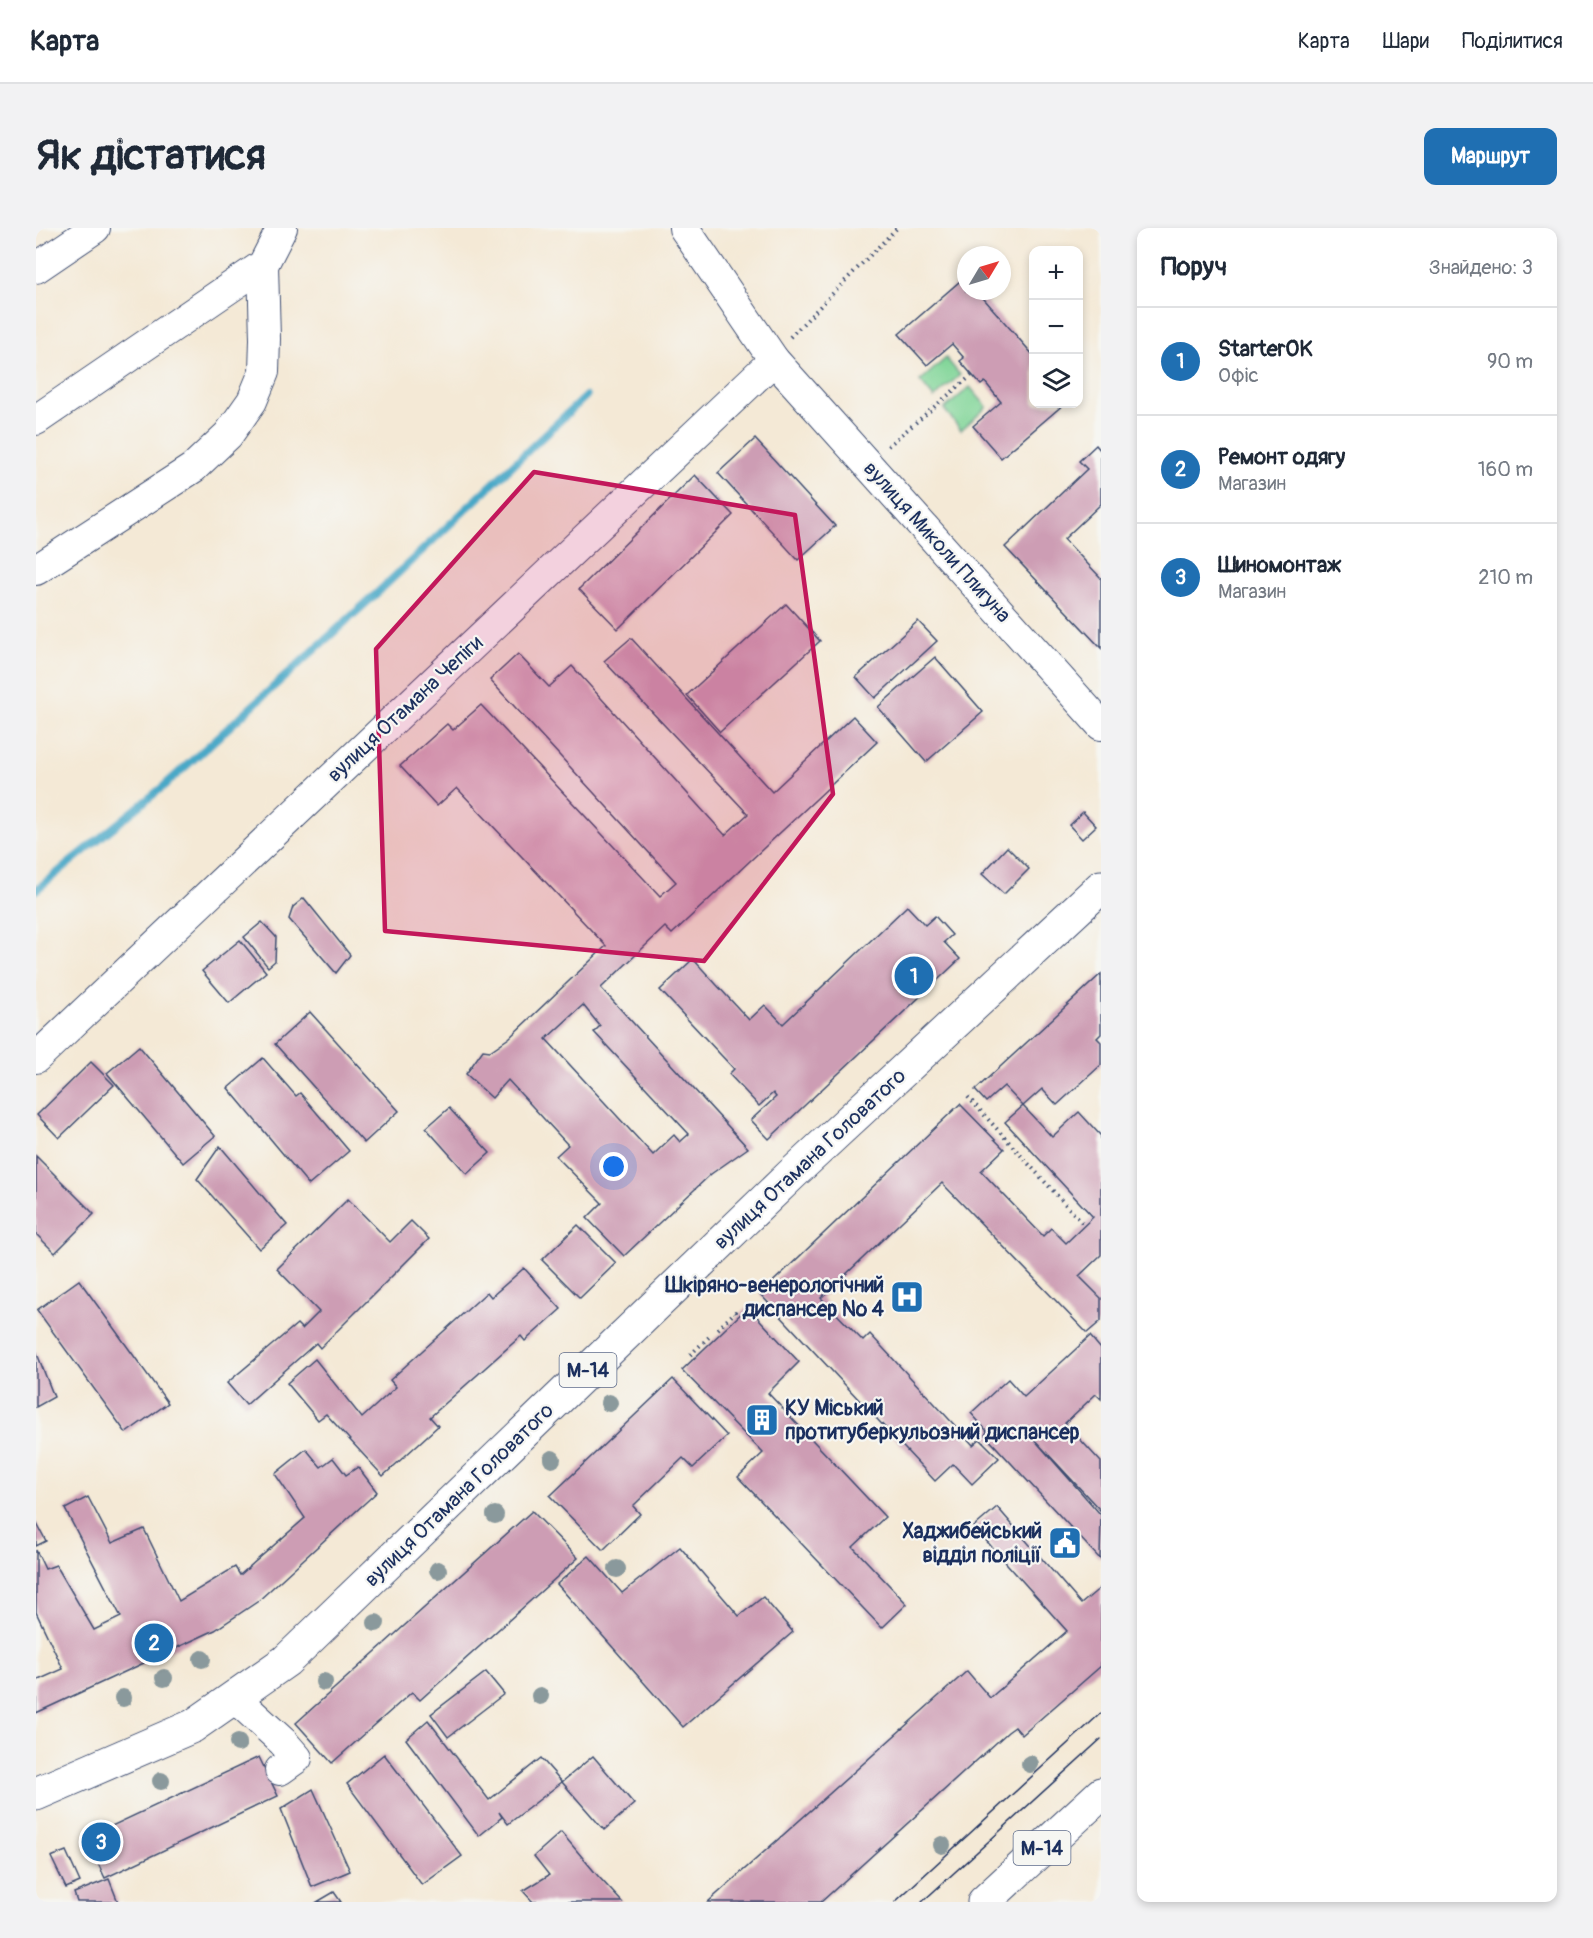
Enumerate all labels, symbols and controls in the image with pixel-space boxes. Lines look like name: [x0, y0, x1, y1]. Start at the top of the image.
text: Карта: [30, 24, 99, 59]
text: Карта: [1298, 28, 1350, 55]
text: Шари: [1383, 28, 1429, 55]
text: Поділитися: [1462, 28, 1563, 55]
button: Маршрут: [1424, 128, 1557, 185]
text: Як дістатися: [36, 130, 266, 182]
north arrow: [957, 246, 1011, 300]
map controls: [1029, 246, 1083, 408]
button: +: [1029, 246, 1083, 300]
text: Поруч: [1161, 251, 1227, 283]
text: Знайдено: 3: [1429, 255, 1533, 280]
button: −: [1029, 300, 1083, 354]
text: StarterOK: [1218, 335, 1313, 363]
text: 1: [1177, 349, 1184, 374]
text: 90 m: [1487, 349, 1533, 374]
button: layers: [1029, 354, 1083, 408]
text: Офіс: [1218, 363, 1259, 388]
text: Ремонт одягу: [1218, 443, 1345, 471]
street label: вулиця Миколи Плигуна: [857, 456, 1017, 628]
text: 2: [1175, 457, 1186, 482]
text: 160 m: [1478, 457, 1533, 482]
text: Магазин: [1218, 471, 1286, 496]
text: Шиномонтаж: [1218, 551, 1341, 579]
text: 3: [1175, 565, 1186, 590]
text: 210 m: [1478, 565, 1533, 590]
text: Магазин: [1218, 579, 1286, 604]
street label: вулиця Отамана Чепіги: [321, 630, 489, 788]
pin: 1: [894, 954, 934, 999]
street label: вулиця Отамана Головатого: [708, 1063, 912, 1255]
your location: [599, 1152, 628, 1181]
place label: Шкіряно-венерологічний диспансер № 4: [664, 1272, 885, 1323]
hospital icon: Шкіряно-венерологічний диспансер № 4: [889, 1279, 925, 1315]
road number: М-14: [560, 1353, 616, 1387]
place label: КУ Міський протитуберкульозний диспансер: [785, 1395, 1079, 1446]
street label: вулиця Отамана Головатого: [359, 1397, 559, 1593]
building icon: КУ Міський протитуберкульозний диспансер: [744, 1402, 780, 1438]
place label: Хаджибейський відділ поліції: [902, 1518, 1042, 1569]
public building icon: Хаджибейський відділ поліції: [1047, 1525, 1083, 1561]
pin: 2: [134, 1620, 174, 1666]
pin: 3: [82, 1820, 120, 1864]
road number: М-14: [1014, 1831, 1070, 1865]

